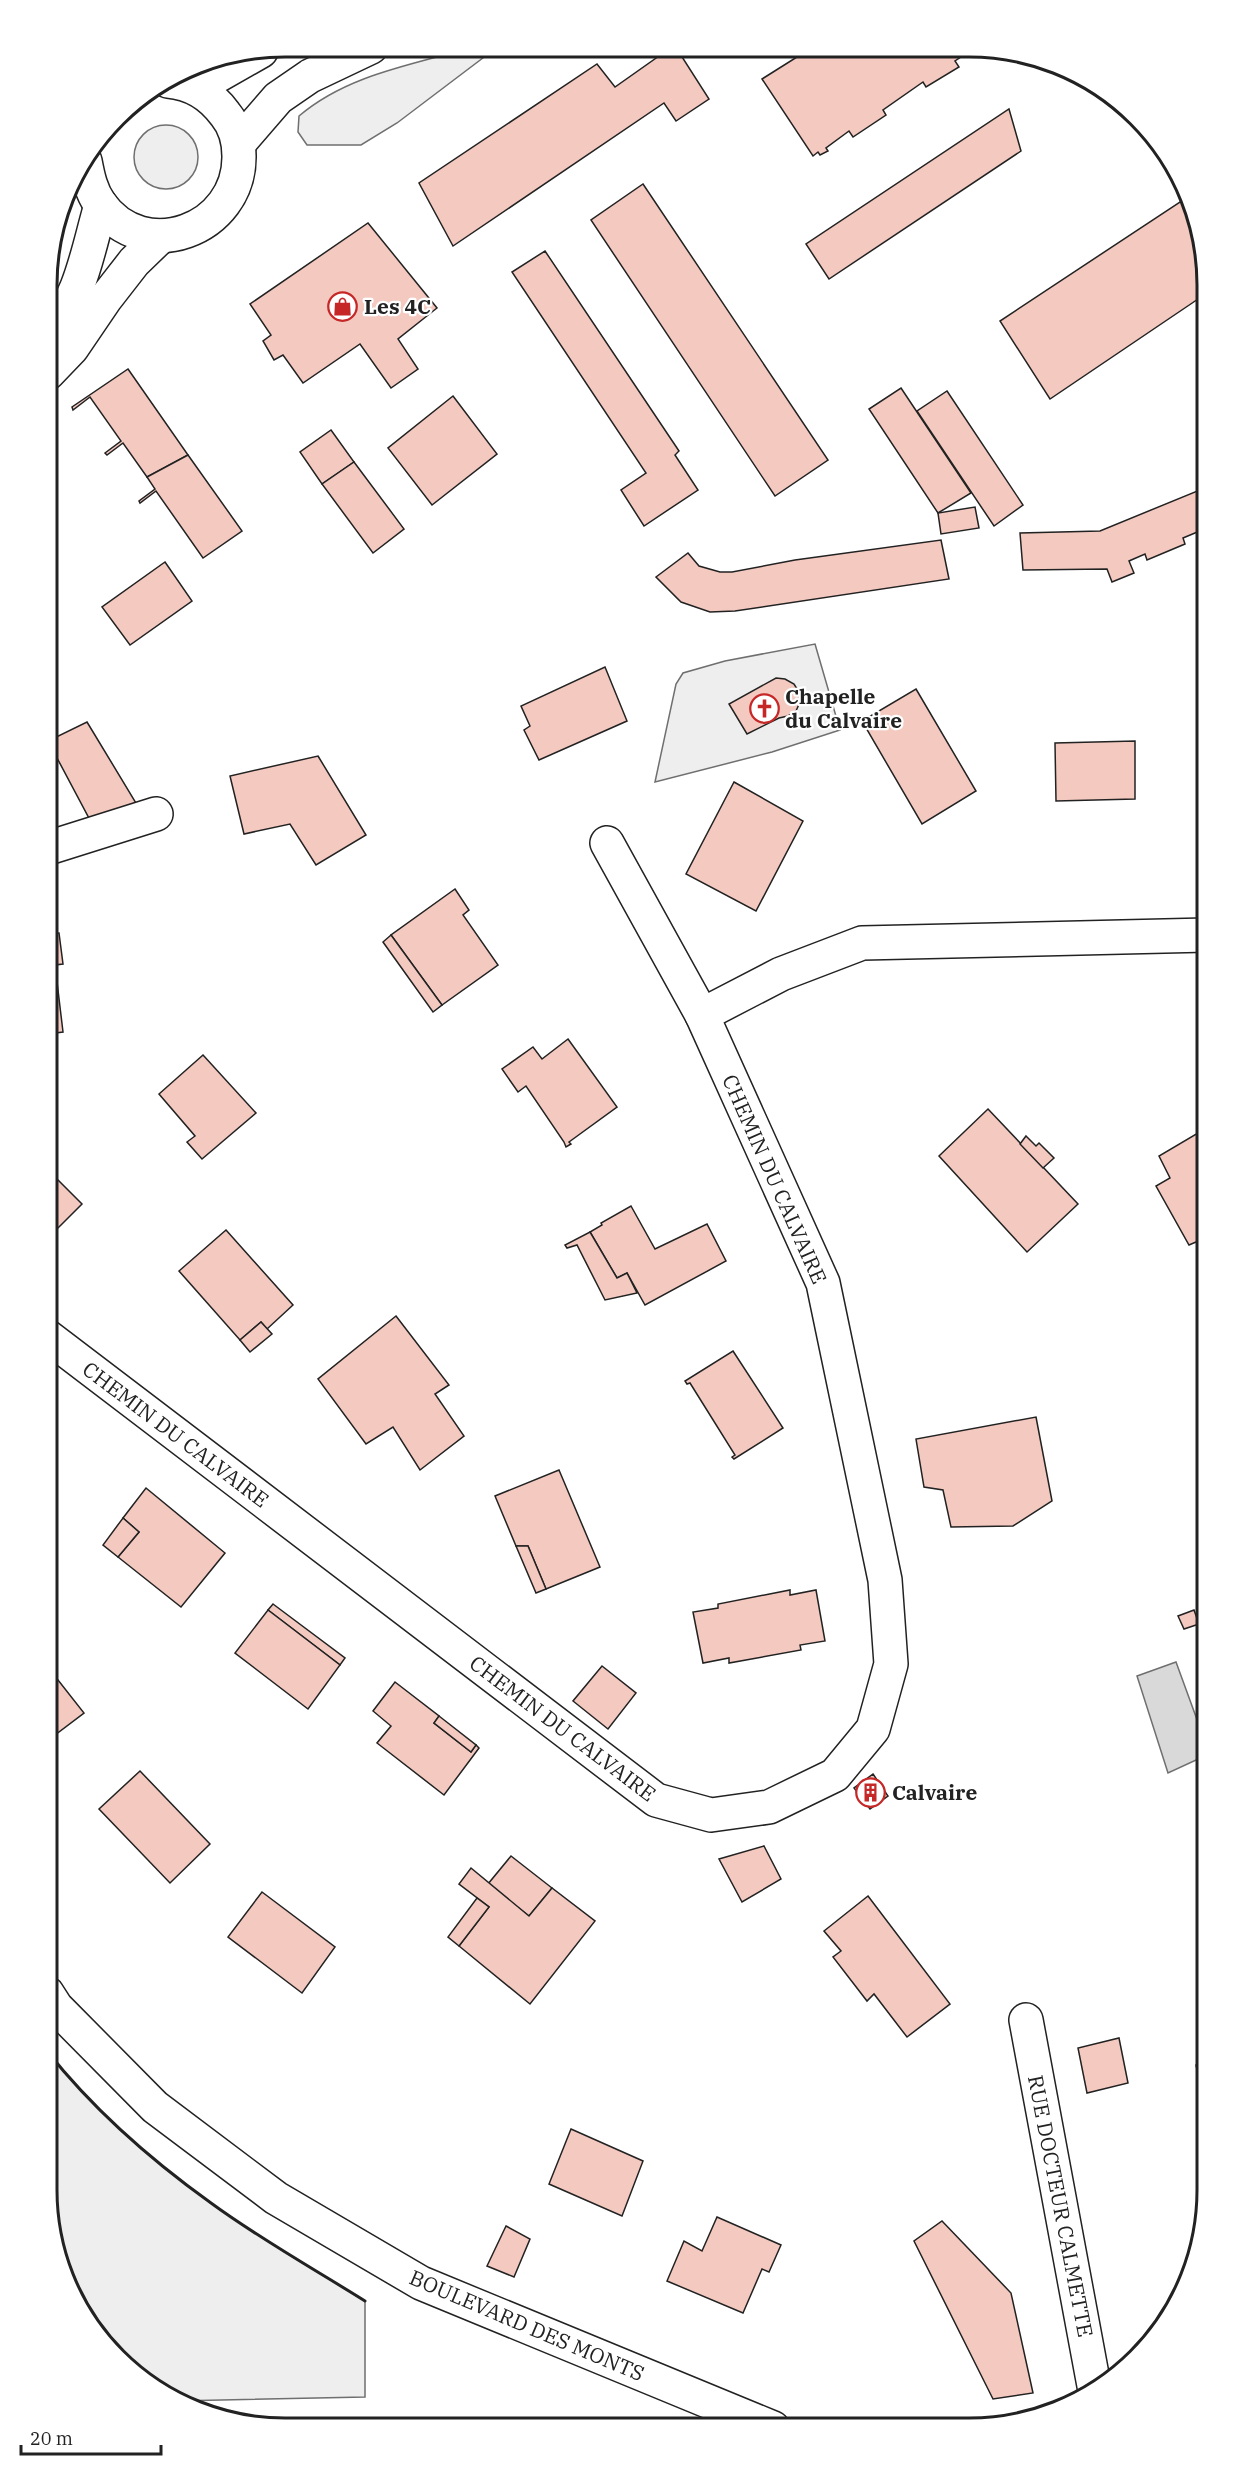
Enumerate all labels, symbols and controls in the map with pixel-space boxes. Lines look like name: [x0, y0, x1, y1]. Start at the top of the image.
shop icon: Les 4C: [327, 290, 359, 322]
place label: Les 4C: [364, 292, 431, 320]
place label: Chapelle du Calvaire: [785, 682, 902, 734]
church icon: Chapelle du Calvaire: [748, 692, 780, 724]
street label: CHEMIN DU CALVAIRE: [716, 1070, 834, 1288]
street label: CHEMIN DU CALVAIRE: [77, 1355, 275, 1513]
street label: CHEMIN DU CALVAIRE: [464, 1649, 662, 1807]
building icon: Calvaire: [855, 1776, 887, 1808]
place label: Calvaire: [892, 1778, 977, 1806]
street label: RUE DOCTEUR CALMETTE: [1022, 2073, 1100, 2339]
street label: BOULEVARD DES MONTS: [405, 2263, 649, 2387]
scale bar: [21, 2418, 160, 2456]
text: 20 m: [30, 2427, 73, 2450]

